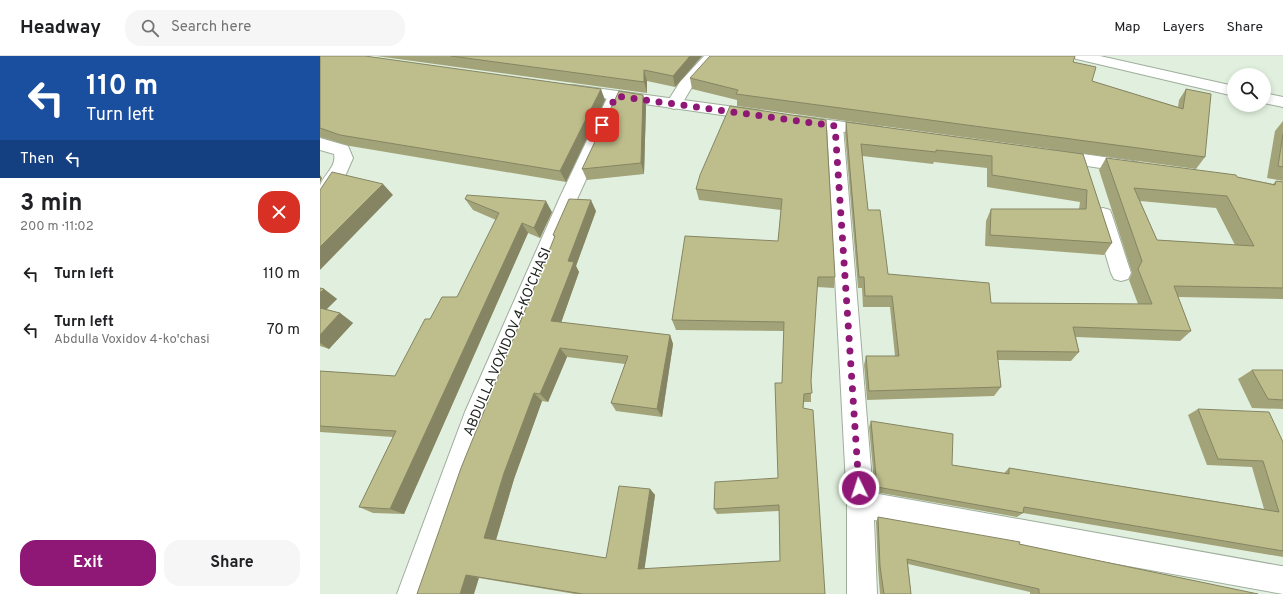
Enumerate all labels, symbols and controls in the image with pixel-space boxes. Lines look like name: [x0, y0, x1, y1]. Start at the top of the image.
search box: [125, 10, 405, 46]
text: Headway: [20, 16, 101, 40]
icon: search: [139, 17, 161, 39]
text: Search here: [171, 18, 251, 37]
text: Map: [1114, 19, 1140, 36]
text: Layers: [1162, 19, 1204, 36]
text: Share: [1226, 19, 1263, 36]
map controls: [1227, 68, 1271, 112]
button: search: [1227, 68, 1271, 112]
text: 110 m: [86, 69, 158, 105]
icon: left: [20, 72, 72, 124]
text: Turn left: [86, 104, 154, 127]
pin: [585, 108, 619, 142]
icon: arrive: [591, 114, 613, 136]
icon: left: [62, 148, 84, 170]
text: Then: [20, 150, 54, 169]
text: 3 min: [20, 189, 82, 219]
button: close: [258, 191, 300, 233]
text: 200 m · 11:02: [20, 219, 94, 235]
street label: ABDULLA VOXIDOV 4-KO'CHASI: [461, 245, 555, 439]
icon: left: [20, 263, 42, 285]
text: Turn left: [54, 265, 114, 284]
text: 110 m: [263, 265, 300, 284]
text: Turn left: [54, 313, 114, 332]
icon: left: [20, 319, 42, 341]
text: 70 m: [267, 321, 300, 340]
text: Abdulla Voxidov 4-ko'chasi: [54, 332, 210, 348]
position arrow: [838, 467, 880, 509]
button: Exit: [20, 540, 156, 586]
button: Share: [164, 540, 300, 586]

